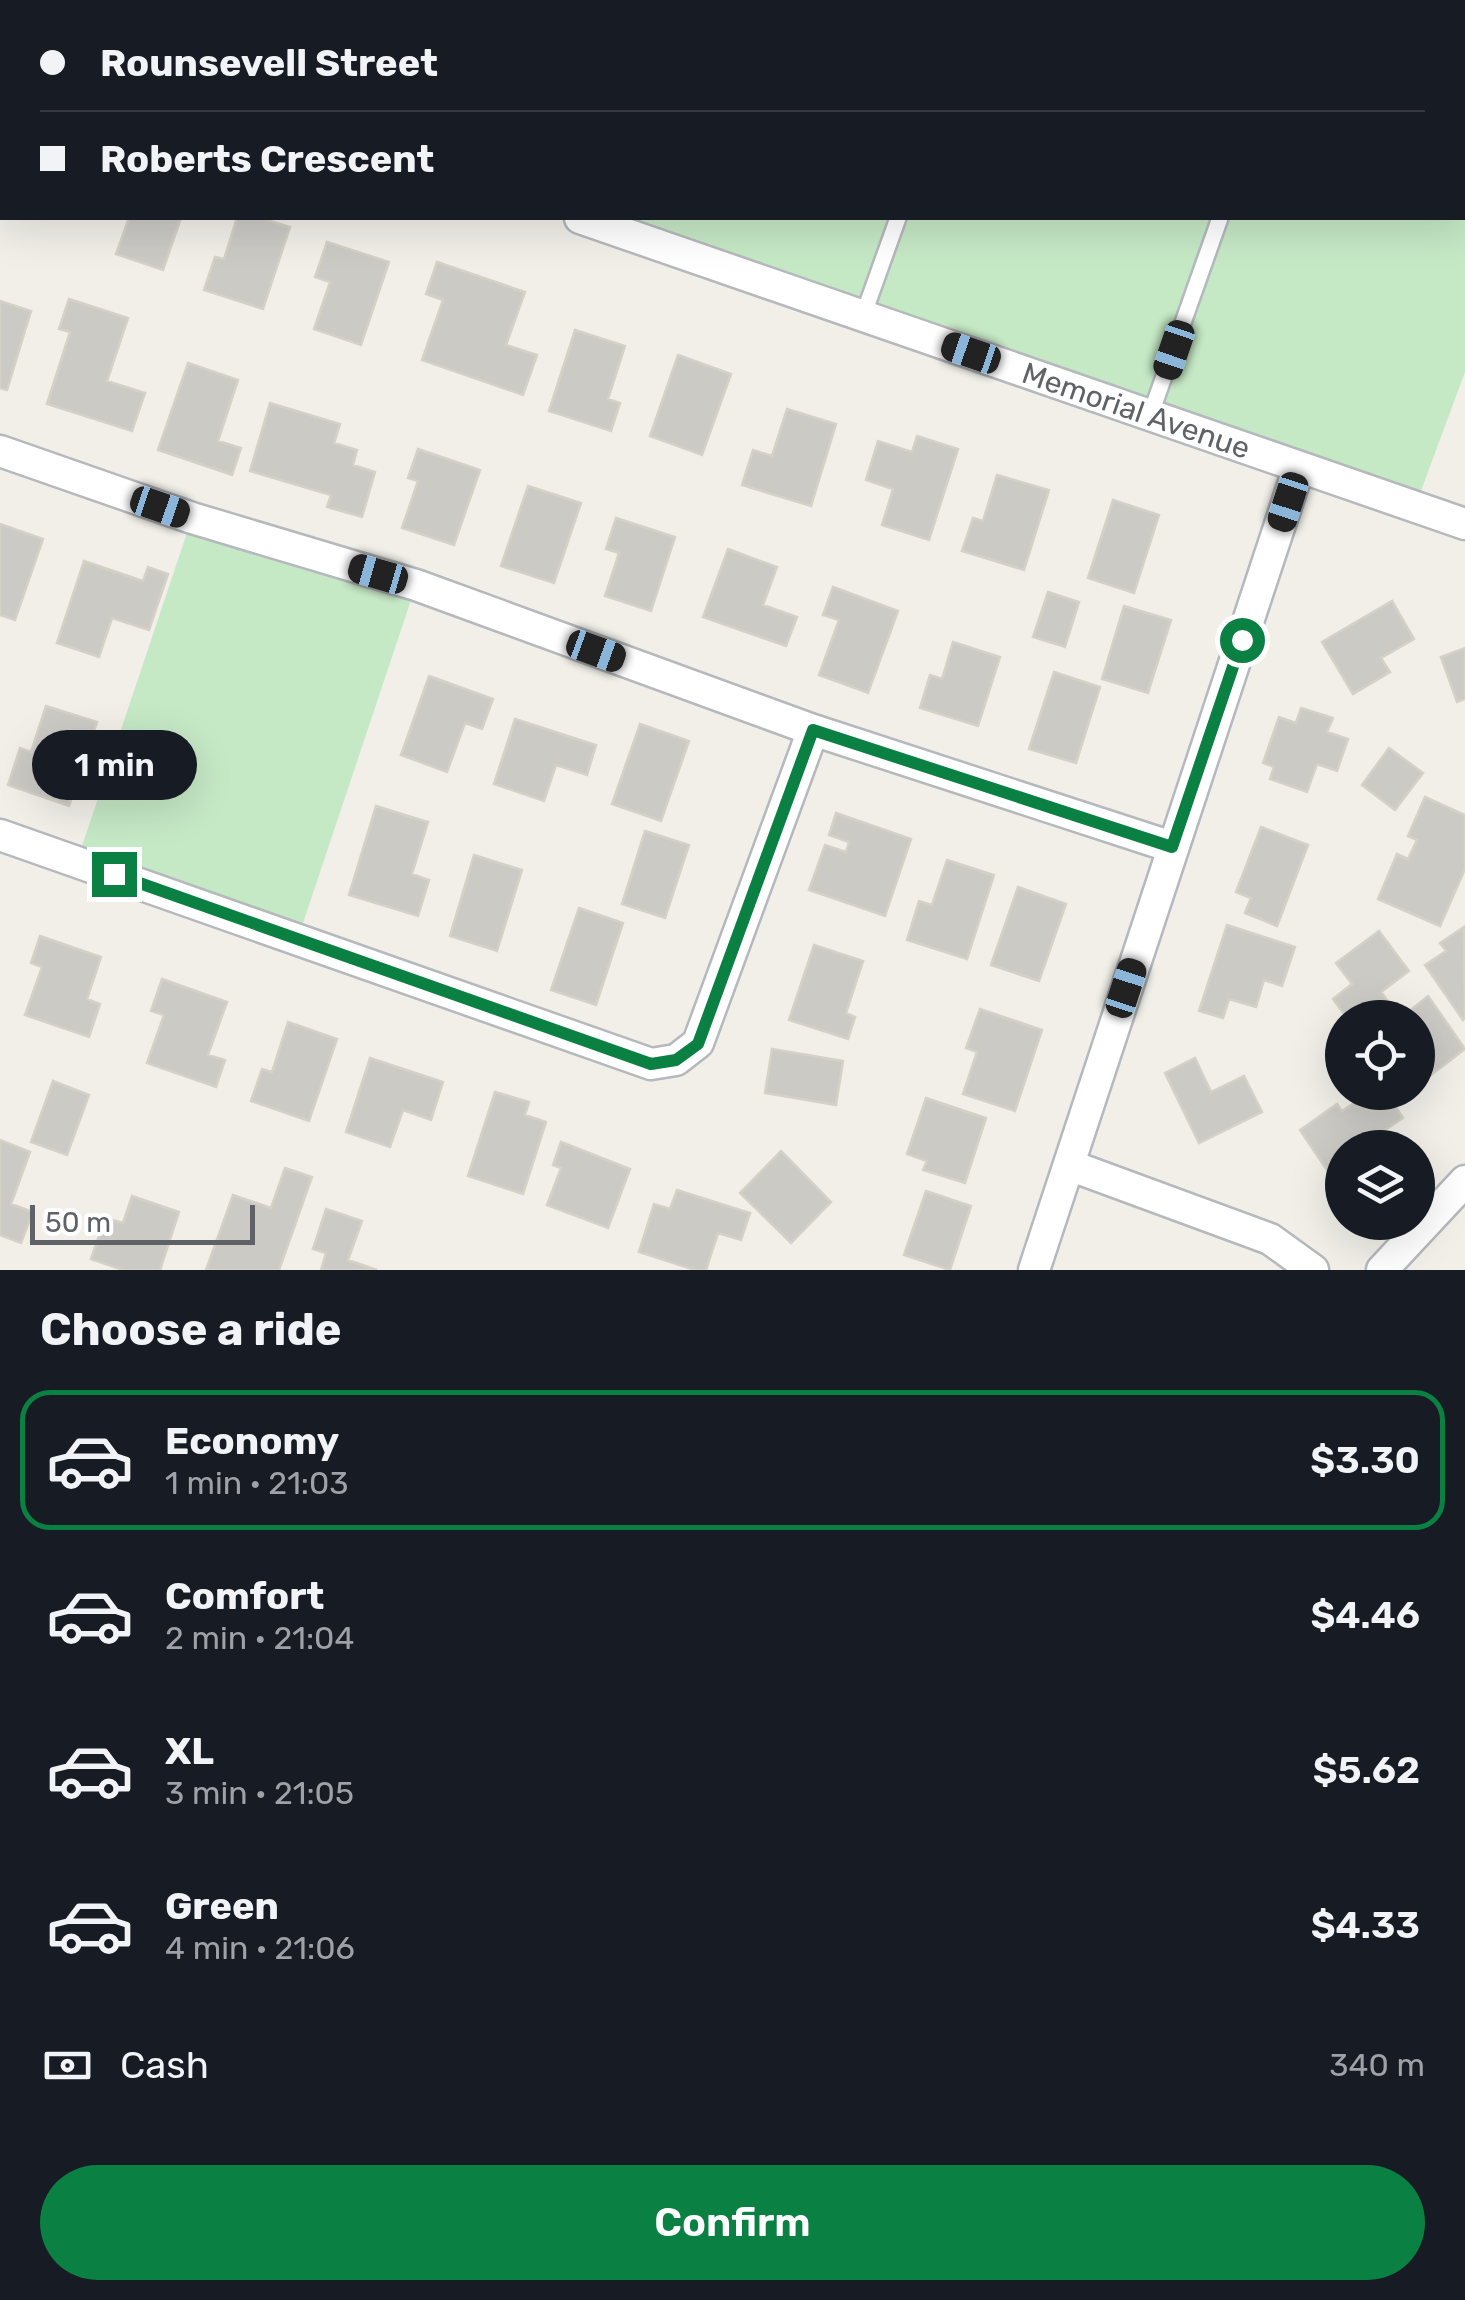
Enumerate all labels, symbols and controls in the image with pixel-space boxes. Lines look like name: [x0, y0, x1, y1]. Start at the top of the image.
text: Rounsevell Street: [100, 40, 438, 86]
text: Roberts Crescent: [100, 136, 434, 182]
car: [1150, 317, 1198, 383]
car: [938, 329, 1004, 377]
street label: Memorial Avenue: [1017, 355, 1255, 467]
car: [1264, 469, 1312, 535]
car: [127, 483, 193, 531]
car: [345, 551, 411, 597]
route start: [1220, 618, 1265, 663]
car: [563, 627, 629, 675]
callout: 1 min: [32, 729, 196, 799]
text: 1 min: [74, 746, 155, 784]
route end: [92, 852, 137, 897]
car: [1102, 955, 1150, 1021]
map controls: [1325, 1000, 1435, 1240]
button: locate: [1325, 1000, 1435, 1110]
button: layers: [1325, 1130, 1435, 1240]
scale bar: [30, 1200, 255, 1244]
text: 50 m: [45, 1206, 111, 1239]
text: Choose a ride: [40, 1303, 342, 1356]
icon: car: [45, 1415, 135, 1505]
text: Economy: [165, 1418, 339, 1464]
text: $3.30: [1310, 1437, 1420, 1483]
text: 1 min · 21:03: [165, 1464, 349, 1502]
icon: car: [45, 1570, 135, 1660]
text: Comfort: [165, 1573, 324, 1619]
text: $4.46: [1310, 1592, 1420, 1638]
text: 2 min · 21:04: [165, 1619, 354, 1657]
icon: car: [45, 1725, 135, 1815]
text: XL: [165, 1728, 214, 1774]
text: $5.62: [1313, 1747, 1420, 1793]
text: 3 min · 21:05: [165, 1774, 354, 1812]
icon: car: [45, 1880, 135, 1970]
text: Green: [165, 1883, 279, 1929]
text: $4.33: [1311, 1902, 1420, 1948]
text: 4 min · 21:06: [165, 1929, 355, 1967]
icon: cash: [40, 2038, 95, 2093]
text: Cash: [120, 2042, 209, 2088]
text: 340 m: [1329, 2046, 1425, 2084]
button: Confirm: [40, 2165, 1425, 2280]

